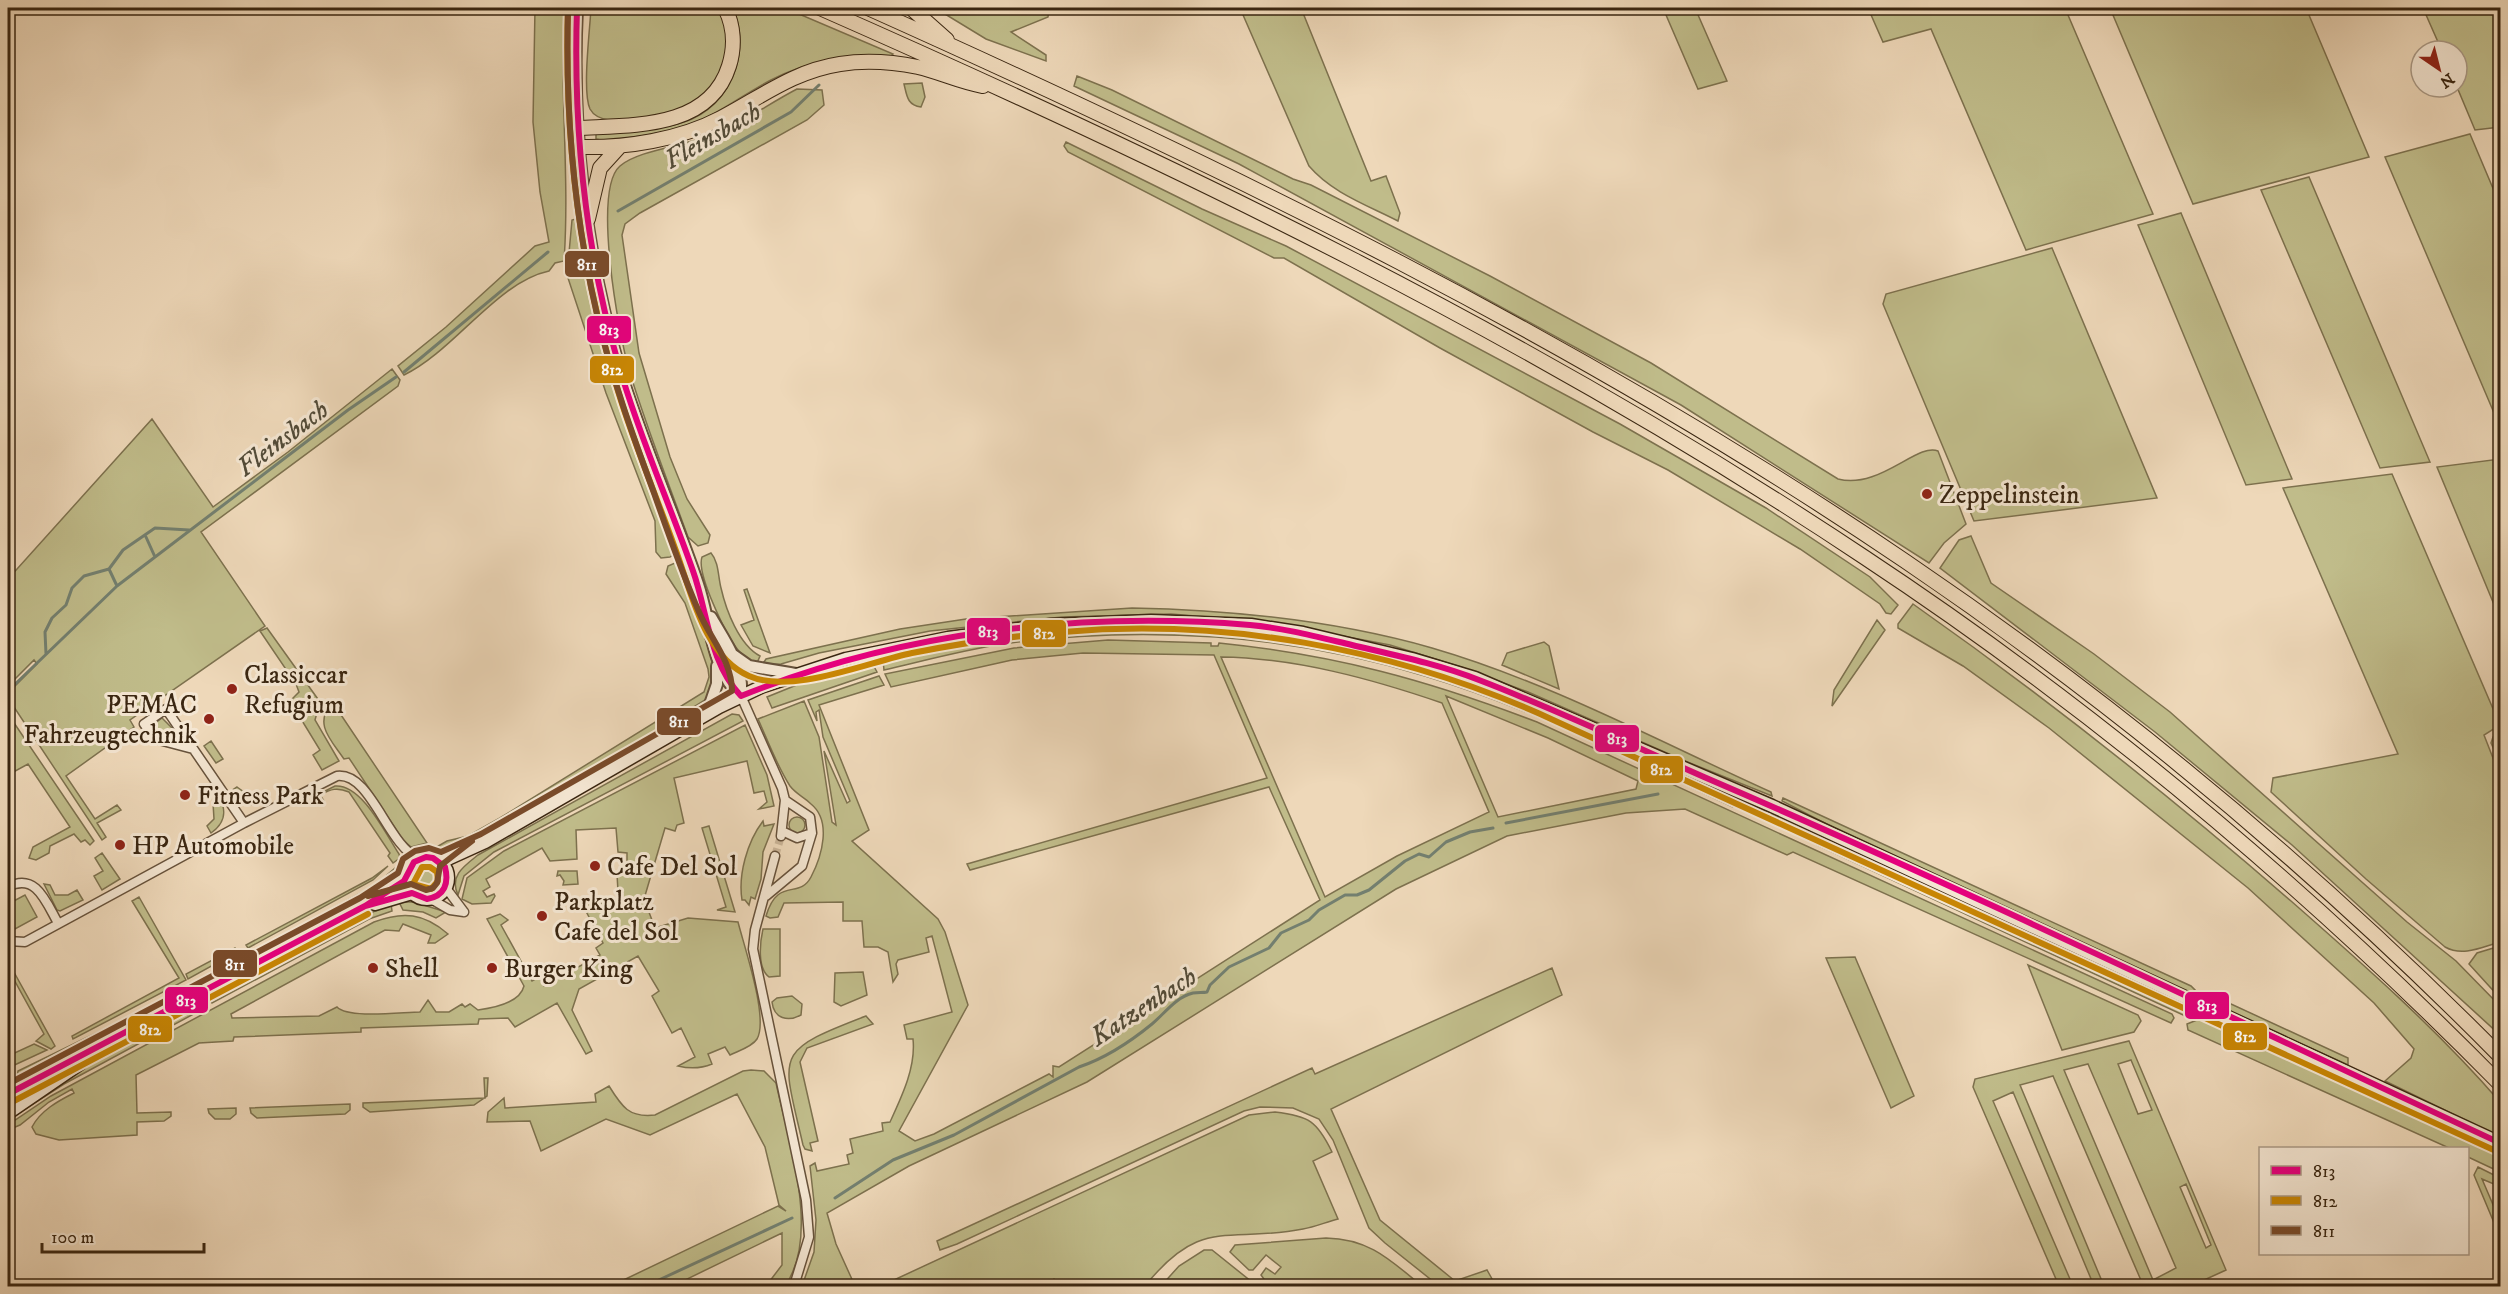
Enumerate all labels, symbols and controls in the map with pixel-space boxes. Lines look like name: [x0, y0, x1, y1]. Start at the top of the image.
north arrow: [2409, 39, 2469, 99]
text: N: [2436, 69, 2458, 92]
water label: Fleinsbach: [658, 94, 767, 177]
line badge: 811: [564, 250, 610, 278]
text: 811: [577, 255, 597, 275]
line badge: 813: [586, 315, 632, 344]
text: 813: [599, 320, 619, 340]
line badge: 812: [589, 355, 635, 384]
text: 812: [601, 360, 624, 380]
water label: Fleinsbach: [230, 393, 336, 485]
place label: Zeppelinstein: [1939, 479, 2080, 512]
marker: Zeppelinstein: [1920, 487, 1934, 501]
line badge: 813: [966, 617, 1011, 646]
line badge: 812: [1021, 619, 1067, 648]
text: 813: [978, 622, 998, 642]
text: 812: [1033, 624, 1056, 644]
place label: Classiccar Refugium: [244, 659, 348, 722]
marker: Classiccar Refugium: [225, 682, 239, 696]
place label: PEMAC Fahrzeugtechnik: [23, 689, 197, 752]
line badge: 811: [656, 707, 702, 736]
marker: PEMAC Fahrzeugtechnik: [202, 712, 216, 726]
text: 811: [669, 712, 689, 732]
line badge: 813: [1594, 724, 1640, 753]
text: 813: [1607, 729, 1627, 749]
line badge: 812: [1639, 755, 1684, 784]
text: 812: [1650, 760, 1673, 780]
place label: Fitness Park: [197, 780, 324, 813]
marker: Fitness Park: [178, 788, 192, 802]
place label: HP Automobile: [132, 830, 294, 863]
marker: HP Automobile: [113, 838, 127, 852]
place label: Cafe Del Sol: [607, 851, 738, 884]
marker: Cafe Del Sol: [588, 859, 602, 873]
place label: Parkplatz Cafe del Sol: [554, 886, 678, 949]
marker: Parkplatz Cafe del Sol: [535, 909, 549, 923]
line badge: 811: [212, 949, 258, 978]
place label: Shell: [385, 953, 439, 986]
place label: Burger King: [504, 953, 633, 986]
text: 811: [225, 955, 245, 975]
water label: Katzenbach: [1083, 960, 1203, 1055]
marker: Shell: [366, 961, 380, 975]
marker: Burger King: [485, 961, 499, 975]
line badge: 813: [164, 986, 209, 1014]
text: 813: [176, 991, 196, 1011]
line badge: 813: [2184, 991, 2230, 1020]
text: 813: [2197, 996, 2217, 1016]
line badge: 812: [127, 1015, 173, 1043]
text: 812: [139, 1020, 162, 1040]
line badge: 812: [2222, 1022, 2268, 1051]
text: 812: [2234, 1027, 2257, 1047]
legend: [2259, 1147, 2469, 1255]
text: 813: [2313, 1161, 2335, 1183]
text: 812: [2313, 1191, 2338, 1213]
scale bar: [42, 1216, 204, 1254]
text: 811: [2313, 1221, 2335, 1243]
text: 100 m: [51, 1227, 94, 1249]

